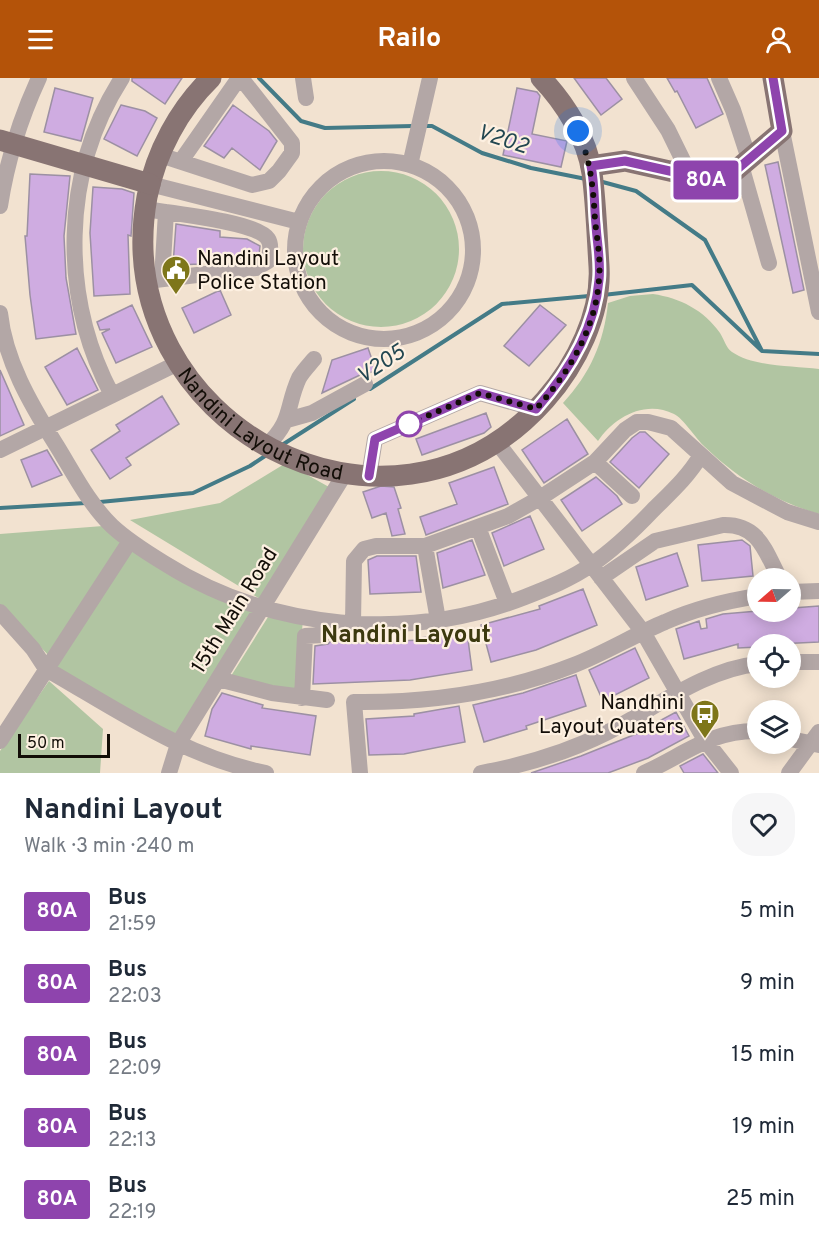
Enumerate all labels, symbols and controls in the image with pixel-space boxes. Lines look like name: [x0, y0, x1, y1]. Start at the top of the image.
text: Railo: [378, 22, 441, 56]
icon: menu: [24, 23, 57, 56]
icon: person: [762, 23, 795, 56]
your location: [563, 116, 593, 146]
water label: V202: [473, 120, 532, 162]
line badge: 80A: [672, 160, 740, 200]
text: 80A: [685, 167, 727, 194]
place label: Nandini Layout Police Station: [197, 246, 339, 297]
public building icon: Nandini Layout Police Station: [160, 254, 192, 296]
water label: V205: [352, 339, 411, 391]
street label: Nandini Layout Road: [170, 363, 345, 488]
unlabelled marker: [396, 411, 422, 437]
street label: 15th Main Road: [186, 543, 285, 679]
north arrow: [747, 568, 801, 622]
map controls: [747, 568, 801, 754]
district label: Nandini Layout: [321, 621, 491, 651]
button: locate: [747, 634, 801, 688]
place label: Nandhini Layout Quaters: [539, 690, 684, 741]
bus stop icon: Nandhini Layout Quaters: [689, 698, 721, 740]
button: layers: [747, 700, 801, 754]
scale bar: [18, 731, 110, 758]
text: 50 m: [27, 734, 65, 754]
text: Nandini Layout: [24, 793, 222, 829]
button: heart: [732, 793, 795, 856]
text: Walk · 3 min · 240 m: [24, 834, 194, 860]
text: Bus: [108, 885, 147, 912]
text: 80A: [36, 898, 78, 925]
text: 5 min: [740, 898, 795, 925]
text: 21:59: [108, 912, 156, 938]
text: Bus: [108, 957, 147, 984]
text: 80A: [36, 970, 78, 997]
text: 9 min: [740, 970, 795, 997]
text: 22:03: [108, 984, 162, 1010]
text: Bus: [108, 1029, 147, 1056]
text: 80A: [36, 1042, 78, 1069]
text: 15 min: [731, 1042, 795, 1069]
text: 22:09: [108, 1056, 162, 1082]
text: Bus: [108, 1101, 147, 1128]
text: 80A: [36, 1114, 78, 1141]
text: 19 min: [732, 1114, 795, 1141]
text: 22:13: [108, 1128, 156, 1154]
text: Bus: [108, 1173, 147, 1200]
text: 80A: [36, 1186, 78, 1213]
text: 25 min: [726, 1186, 795, 1213]
text: 22:19: [108, 1200, 156, 1226]

